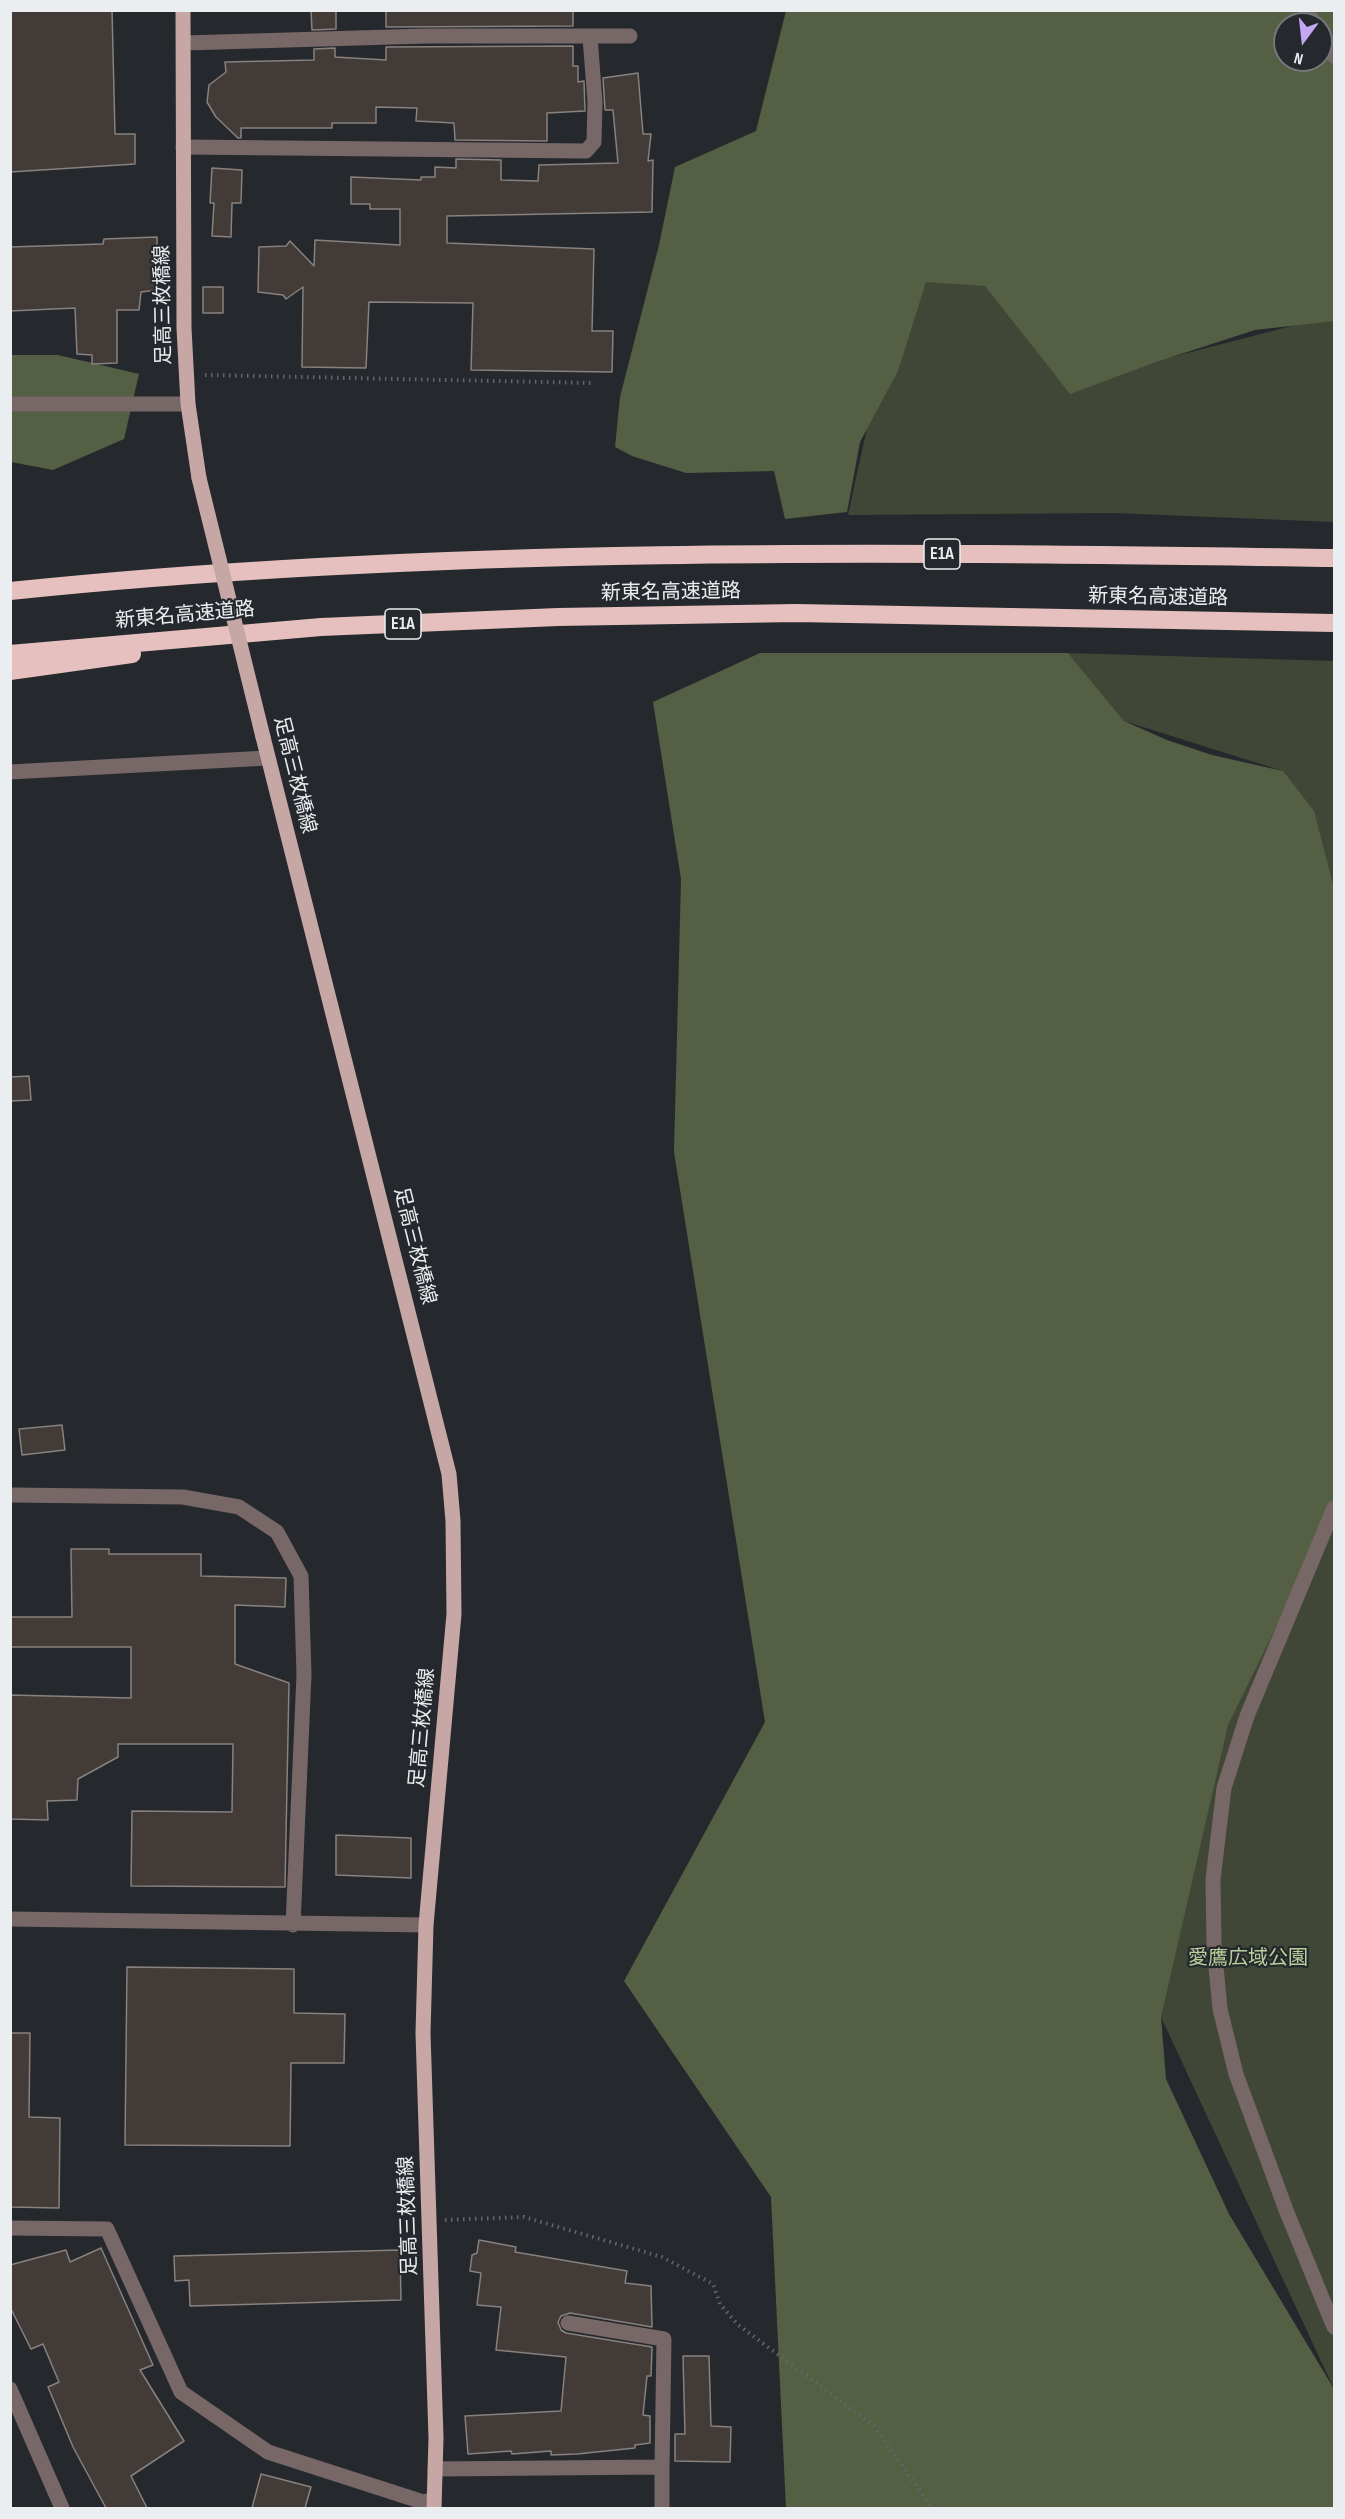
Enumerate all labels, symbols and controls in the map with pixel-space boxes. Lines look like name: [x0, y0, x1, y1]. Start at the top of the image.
north arrow: [1273, 12, 1333, 72]
text: N: [1292, 48, 1305, 68]
street label: 足高三枚橋線: [151, 245, 177, 365]
road number: E1A: [924, 539, 960, 569]
street label: 新東名高速道路: [601, 580, 741, 606]
street label: 新東名高速道路: [1088, 585, 1228, 611]
street label: 新東名高速道路: [114, 598, 256, 634]
road number: E1A: [385, 609, 421, 639]
street label: 足高三枚橋線: [268, 714, 320, 836]
street label: 足高三枚橋線: [388, 1185, 440, 1307]
street label: 足高三枚橋線: [406, 1667, 440, 1789]
park label: 愛鷹広域公園: [1188, 1947, 1308, 1971]
street label: 足高三枚橋線: [395, 2156, 423, 2276]

